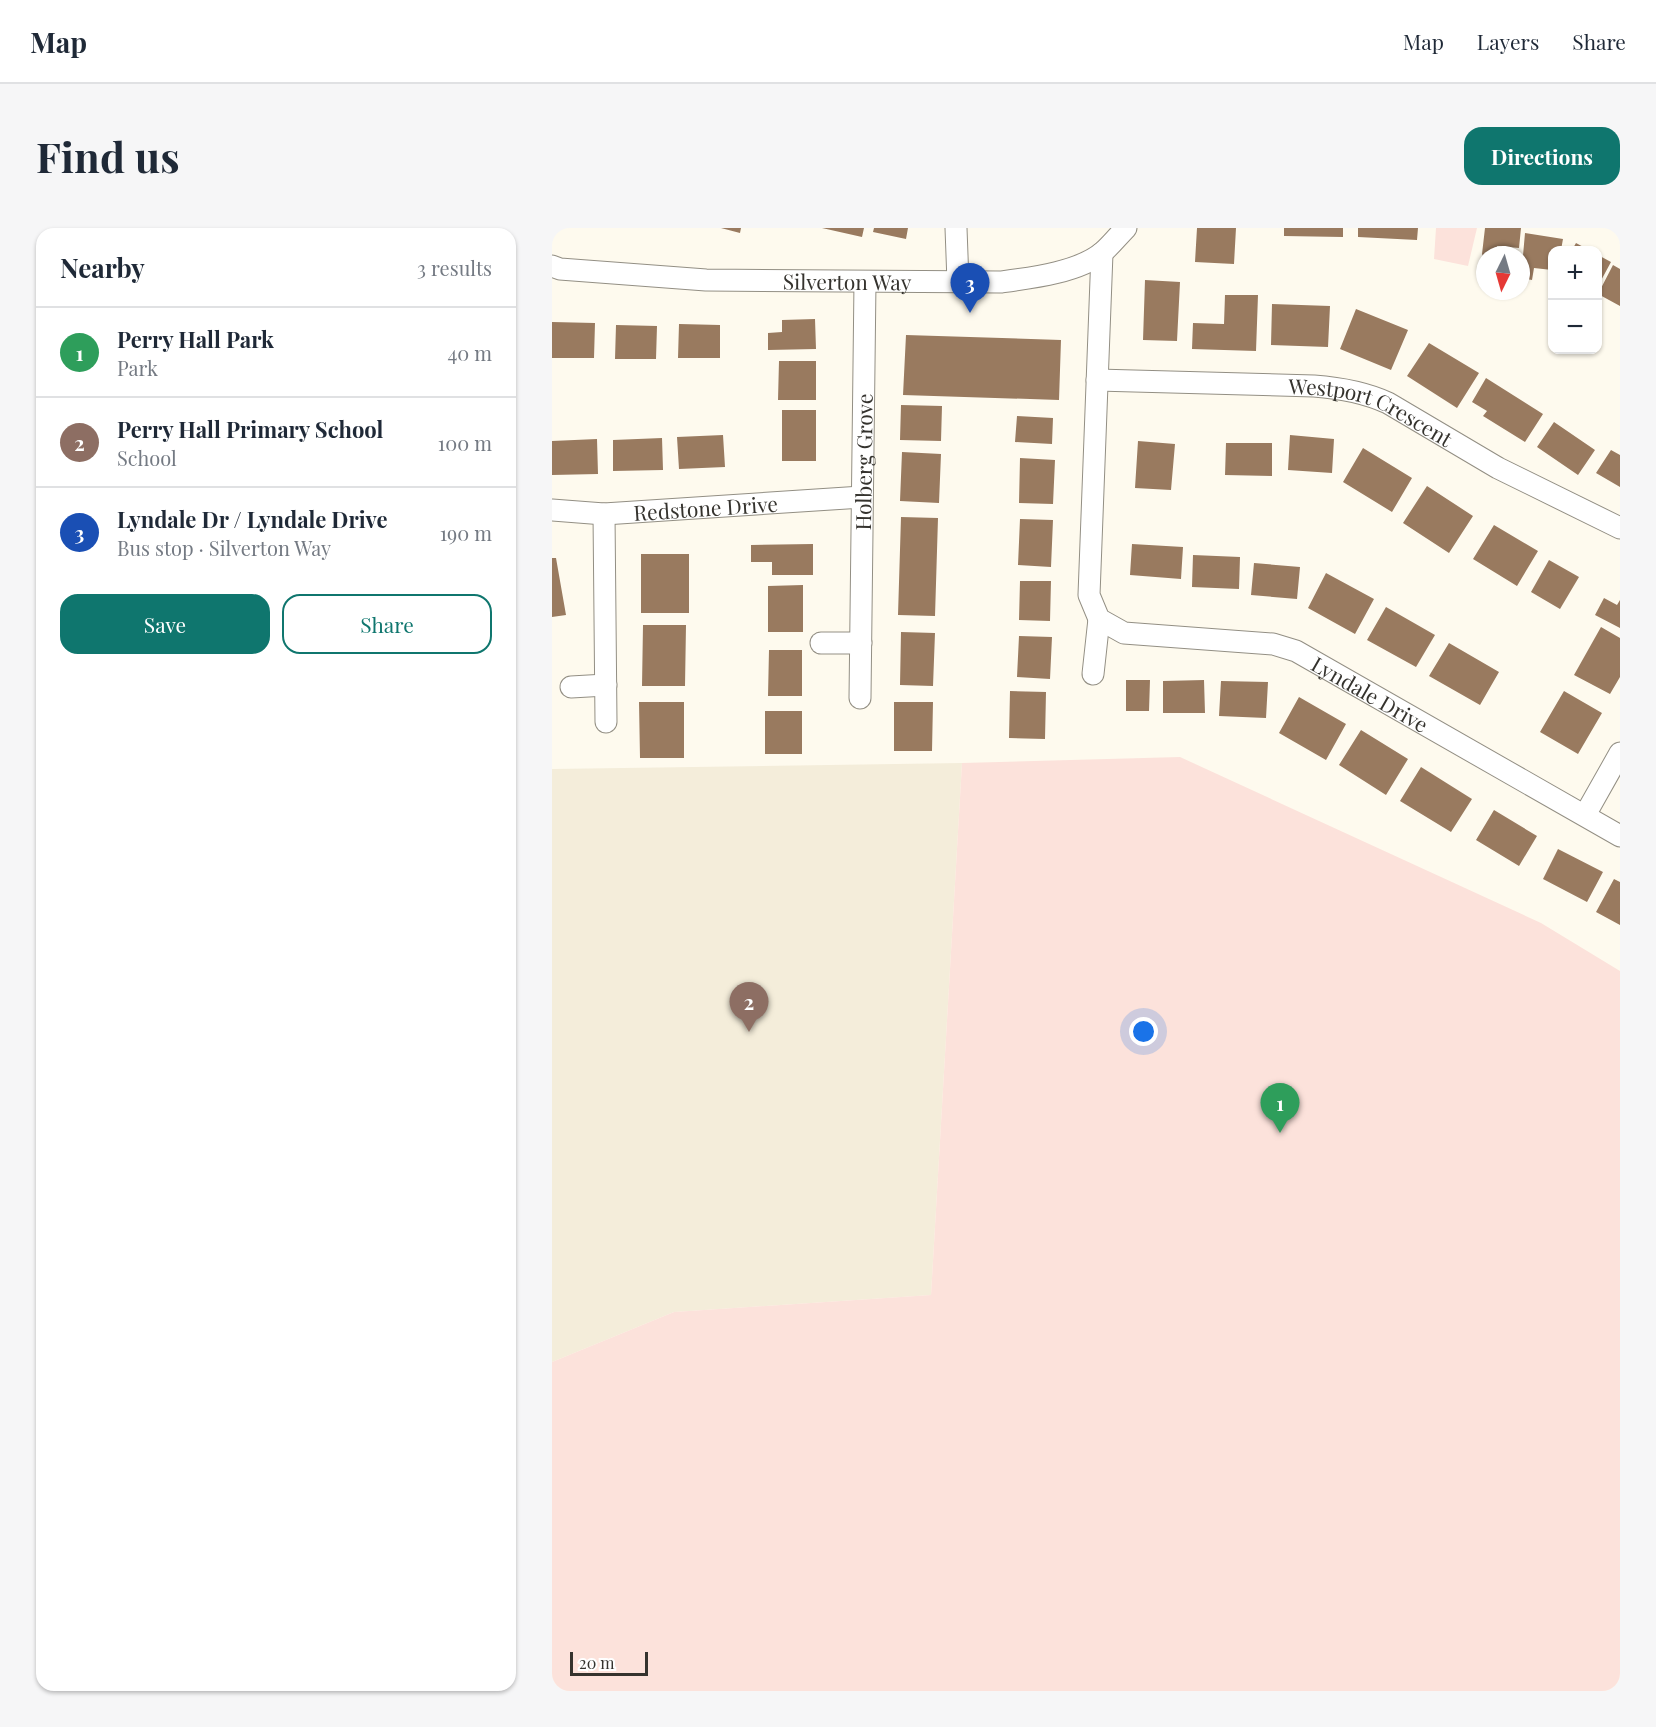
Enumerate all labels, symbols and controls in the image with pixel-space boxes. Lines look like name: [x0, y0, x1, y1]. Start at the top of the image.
text: Map: [30, 23, 87, 60]
text: Map: [1403, 27, 1444, 55]
text: Layers: [1477, 27, 1539, 55]
text: Share: [1572, 27, 1626, 55]
button: Directions: [1464, 127, 1620, 185]
text: Find us: [36, 128, 180, 184]
north arrow: [1476, 246, 1530, 300]
map controls: [1548, 246, 1602, 354]
button: +: [1548, 246, 1602, 300]
text: Nearby: [60, 250, 145, 285]
text: 3 results: [417, 254, 492, 281]
pin: 3: [950, 264, 990, 313]
street label: Silverton Way: [783, 267, 912, 295]
button: −: [1548, 300, 1602, 354]
text: Perry Hall Park: [117, 324, 274, 354]
text: 1: [76, 339, 83, 366]
text: 40 m: [447, 339, 492, 366]
text: Park: [117, 354, 158, 381]
street label: Westport Crescent: [1287, 371, 1458, 452]
street label: Holberg Grove: [848, 393, 878, 531]
text: Perry Hall Primary School: [117, 414, 383, 444]
text: 2: [74, 429, 85, 456]
text: 100 m: [438, 429, 492, 456]
text: School: [117, 444, 177, 471]
street label: Redstone Drive: [633, 489, 779, 526]
text: Lyndale Dr / Lyndale Drive: [117, 504, 388, 534]
text: 3: [75, 519, 84, 546]
text: 190 m: [440, 519, 492, 546]
text: Bus stop · Silverton Way: [117, 534, 331, 561]
button: Save: [60, 594, 270, 654]
button: Share: [282, 594, 492, 654]
street label: Lyndale Drive: [1307, 649, 1434, 738]
pin: 2: [730, 982, 768, 1032]
your location: [1129, 1017, 1158, 1046]
pin: 1: [1260, 1084, 1300, 1133]
scale bar: [570, 1649, 648, 1676]
text: 20 m: [579, 1652, 614, 1673]

